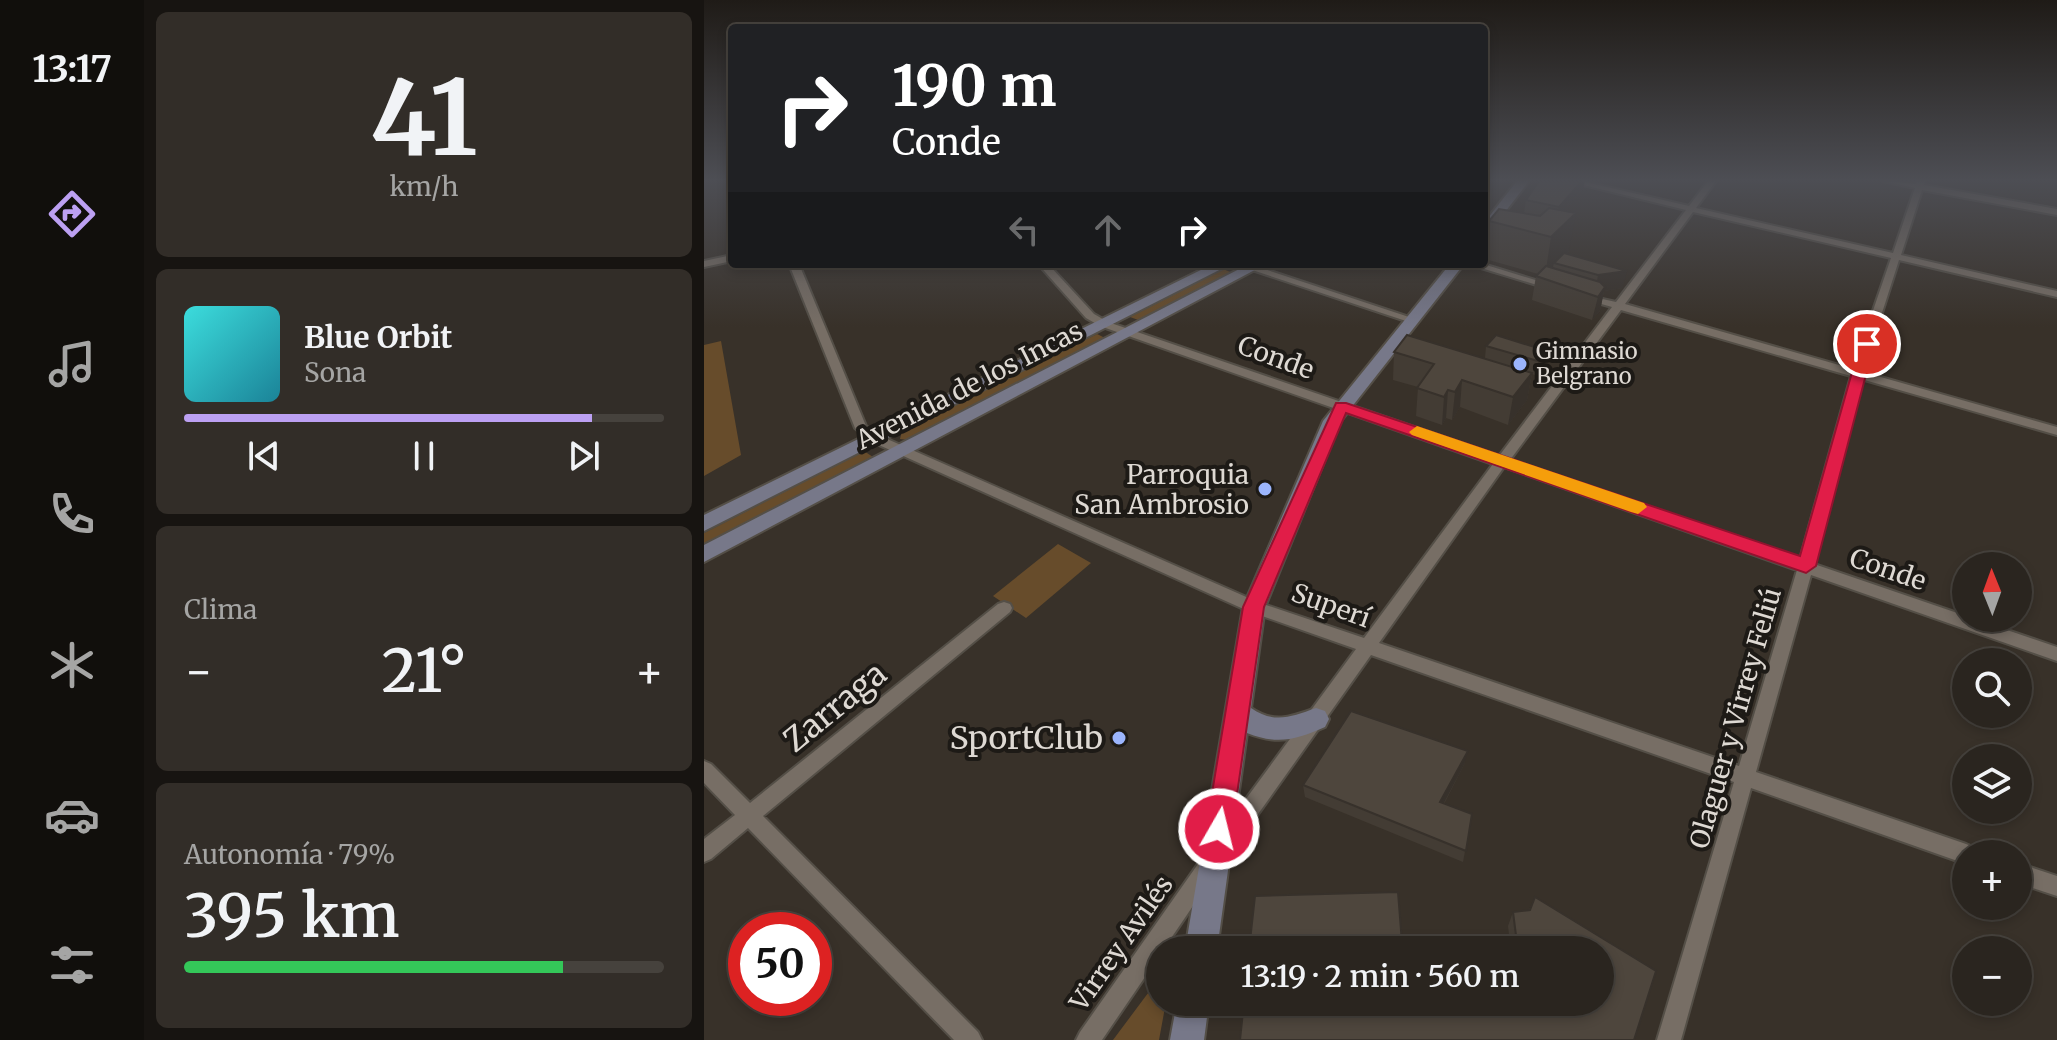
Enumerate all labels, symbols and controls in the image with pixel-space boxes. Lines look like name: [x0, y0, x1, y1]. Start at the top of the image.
text: 13:17: [32, 47, 112, 92]
text: 190 m: [892, 51, 1057, 121]
text: 41: [370, 53, 478, 183]
icon: right: [760, 56, 864, 160]
text: Conde: [892, 120, 1001, 165]
text: km/h: [390, 170, 458, 203]
icon: directions: [44, 186, 100, 242]
icon: left: [1002, 208, 1046, 252]
icon: ahead: [1086, 208, 1130, 252]
icon: right: [1170, 208, 1214, 252]
pin: [1833, 310, 1901, 378]
street label: Avenida de los Incas: [849, 313, 1088, 457]
text: Blue Orbit: [304, 318, 452, 356]
icon: arrive: [1845, 322, 1889, 366]
street label: Conde: [1233, 328, 1319, 386]
icon: music: [44, 336, 100, 392]
place label: Gimnasio Belgrano: [1536, 337, 1638, 390]
marker: Gimnasio Belgrano: [1511, 355, 1529, 373]
text: Sona: [304, 356, 366, 389]
icon: previous: [242, 434, 286, 478]
icon: pause: [402, 434, 446, 478]
icon: next: [562, 434, 606, 478]
place label: Parroquia San Ambrosio: [1074, 458, 1249, 521]
marker: Parroquia San Ambrosio: [1256, 480, 1274, 498]
icon: phone: [44, 486, 100, 542]
street label: Conde: [1845, 541, 1931, 597]
north arrow: [1952, 552, 2032, 632]
map controls: [1952, 552, 2032, 1016]
street label: Superí: [1287, 576, 1376, 635]
street label: Olaguer y Virrey Feliú: [1682, 584, 1788, 852]
text: Clima: [184, 593, 257, 626]
text: 21°: [381, 633, 467, 708]
icon: climate: [44, 637, 100, 693]
text: −: [184, 644, 213, 699]
text: +: [635, 644, 664, 699]
button: search: [1952, 648, 2032, 728]
street label: Zarraga: [776, 654, 894, 760]
place label: SportClub: [949, 718, 1103, 758]
marker: SportClub: [1110, 729, 1128, 747]
button: layers: [1952, 744, 2032, 824]
icon: car: [44, 787, 100, 843]
position arrow: [1177, 787, 1261, 871]
text: Autonomía · 79%: [184, 838, 395, 871]
button: +: [1952, 840, 2032, 920]
street label: Virrey Avilés: [1062, 869, 1180, 1018]
text: 395 km: [184, 878, 400, 953]
speed limit sign: 50: [728, 912, 832, 1016]
button: −: [1952, 936, 2032, 1016]
icon: filters: [44, 937, 100, 993]
text: 13:19 · 2 min · 560 m: [1241, 957, 1519, 995]

